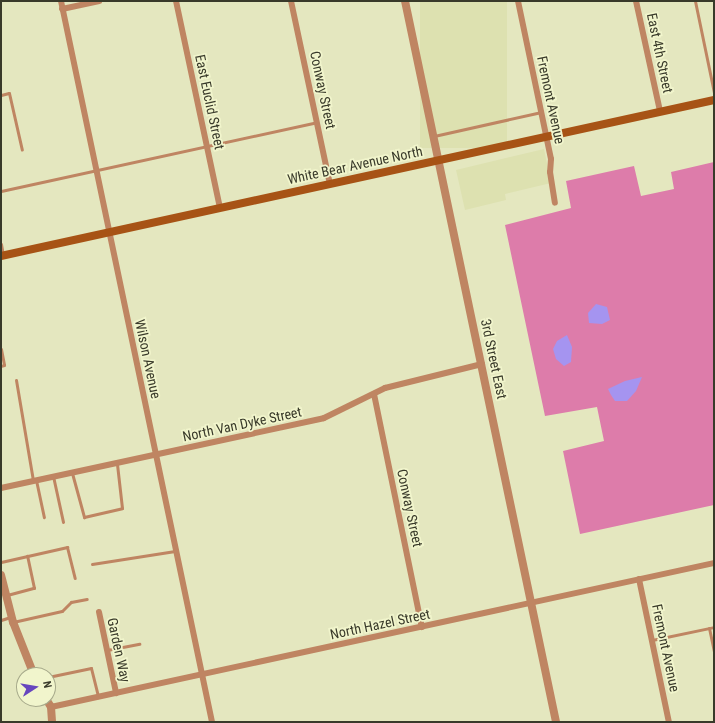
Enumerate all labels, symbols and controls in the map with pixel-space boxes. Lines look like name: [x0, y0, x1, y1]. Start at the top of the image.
street label: East 4th Street: [643, 12, 677, 94]
street label: Conway Street: [307, 49, 339, 131]
street label: East Euclid Street: [192, 53, 228, 151]
street label: Fremont Avenue: [534, 55, 568, 145]
street label: White Bear Avenue North: [286, 142, 424, 188]
street label: 3rd Street East: [477, 317, 511, 401]
street label: Wilson Avenue: [131, 318, 165, 400]
street label: North Van Dyke Street: [181, 403, 303, 445]
street label: Conway Street: [394, 467, 426, 549]
street label: Fremont Avenue: [649, 603, 683, 693]
street label: North Hazel Street: [329, 605, 431, 643]
street label: Garden Way: [104, 616, 134, 684]
north arrow: [16, 667, 56, 707]
text: N: [40, 680, 54, 689]

